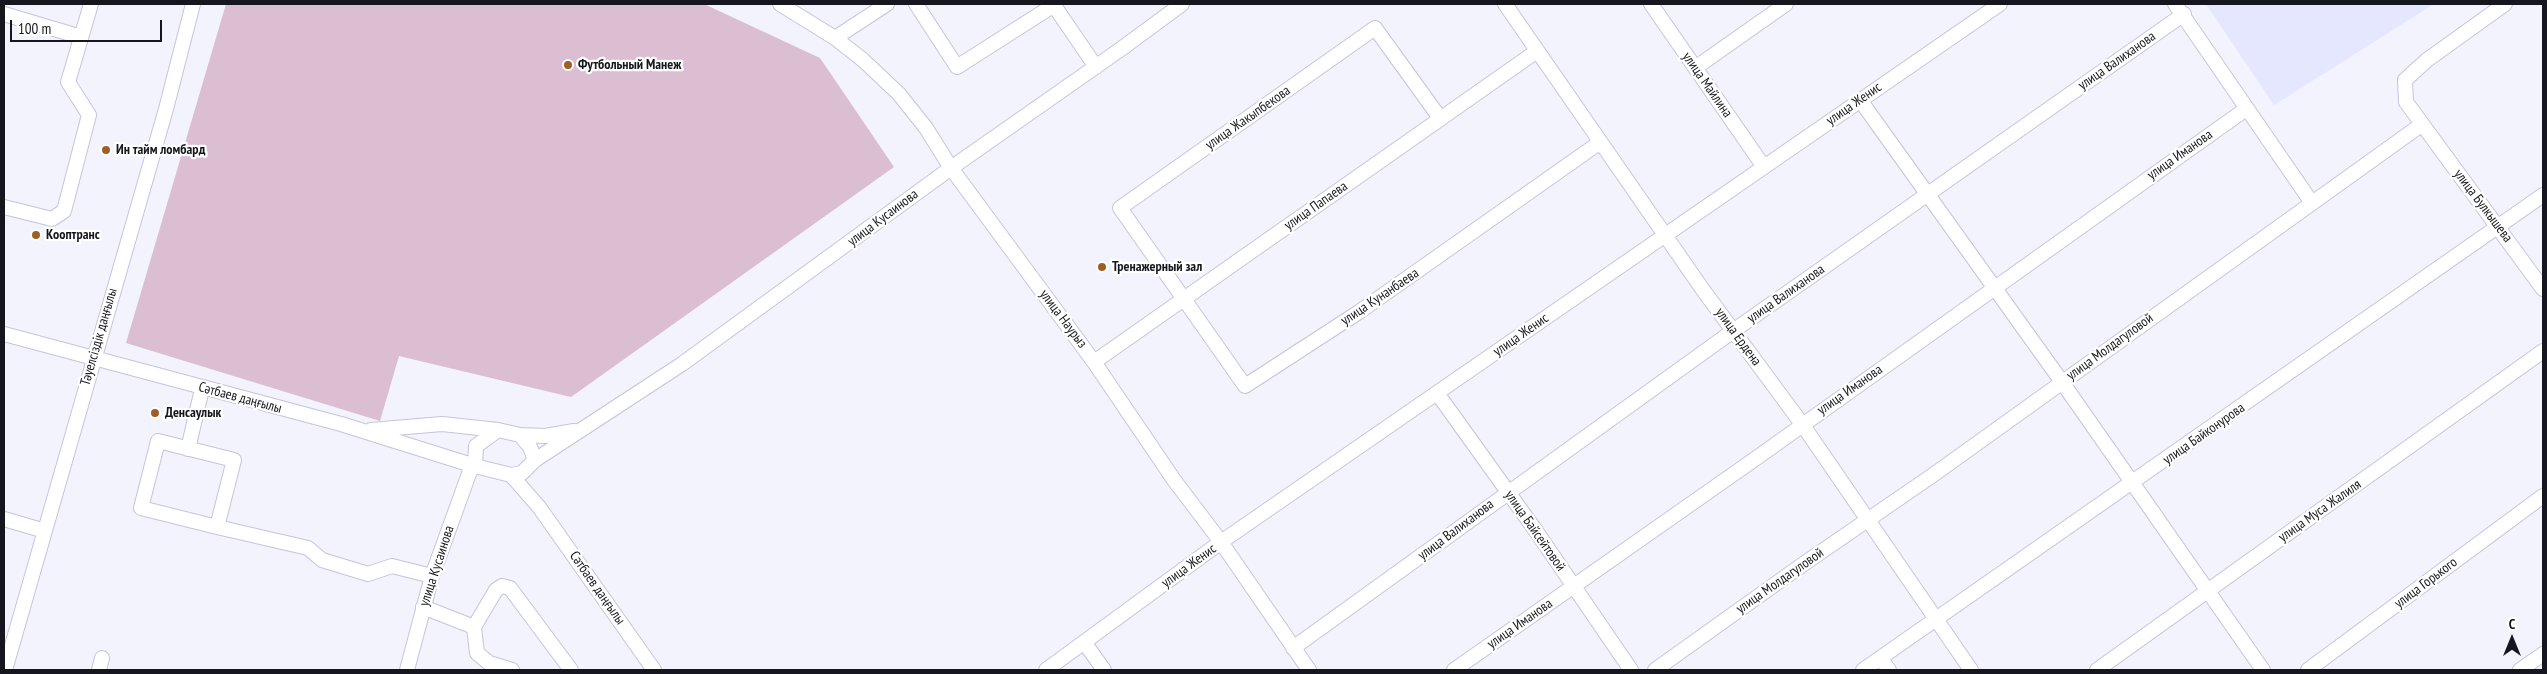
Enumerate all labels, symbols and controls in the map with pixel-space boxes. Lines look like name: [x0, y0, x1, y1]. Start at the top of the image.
scale bar: [12, 10, 165, 42]
text: 100 m: [18, 19, 51, 38]
street label: улица Валиханова: [2075, 28, 2159, 94]
street label: улица Майлина: [1678, 49, 1736, 121]
place label: Футбольный Манеж: [578, 57, 681, 73]
marker: Футбольный Манеж: [562, 59, 574, 71]
street label: улица Женис: [1823, 79, 1885, 129]
street label: улица Жакыпбекова: [1202, 82, 1294, 154]
street label: улица Иманова: [2144, 126, 2216, 184]
place label: Ин тайм ломбард: [116, 142, 205, 158]
marker: Ин тайм ломбард: [100, 144, 112, 156]
street label: улица Булкышева: [2450, 166, 2516, 246]
street label: улица Папаева: [1281, 178, 1351, 234]
street label: улица Кусаинова: [844, 186, 922, 250]
place label: Кооптранс: [46, 227, 100, 243]
marker: Кооптранс: [30, 229, 42, 241]
place label: Тренажерный зал: [1112, 259, 1202, 275]
marker: Тренажерный зал: [1096, 261, 1108, 273]
street label: улица Валиханова: [1744, 261, 1828, 327]
street label: улица Кунанбаева: [1338, 265, 1422, 329]
street label: Тәуелсіздік даңғылы: [77, 286, 121, 388]
street label: улица Наурыз: [1036, 287, 1090, 351]
street label: улица Ердена: [1711, 305, 1765, 369]
street label: улица Женис: [1490, 310, 1552, 360]
street label: улица Молдагуловой: [2063, 310, 2157, 384]
street label: улица Иманова: [1814, 361, 1886, 419]
street label: Сәтбаев даңғылы: [197, 379, 283, 417]
street label: улица Байконурова: [2160, 400, 2248, 468]
place label: Денсаулык: [165, 405, 221, 421]
marker: Денсаулык: [149, 407, 161, 419]
street label: улица Муса Жалиля: [2275, 476, 2365, 546]
street label: улица Байсейтовой: [1501, 487, 1569, 575]
street label: улица Валиханова: [1415, 496, 1497, 564]
street label: улица Кусаинова: [416, 524, 458, 608]
street label: улица Женис: [1158, 541, 1220, 591]
street label: улица Молдагуловой: [1733, 545, 1827, 617]
street label: Сәтбаев даңғылы: [566, 548, 628, 628]
street label: улица Горького: [2391, 554, 2461, 612]
street label: улица Иманова: [1484, 595, 1556, 653]
north arrow: [2487, 614, 2537, 664]
text: С: [2509, 615, 2515, 633]

